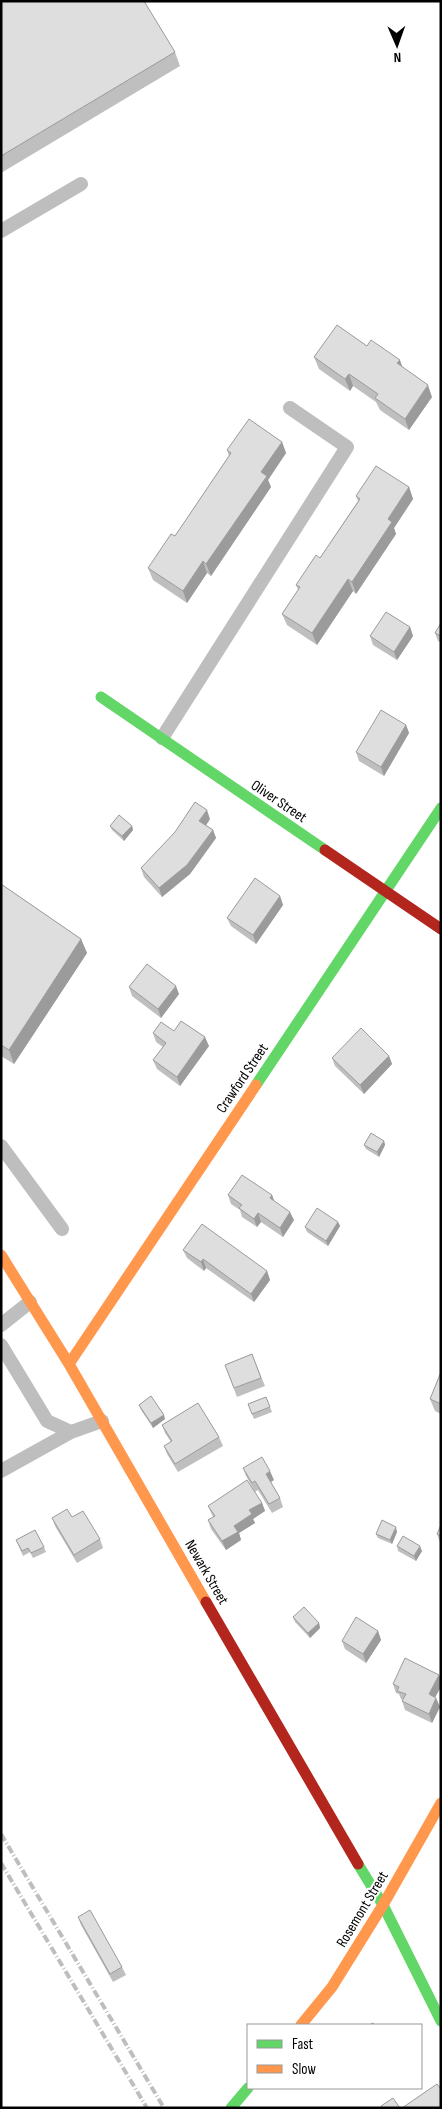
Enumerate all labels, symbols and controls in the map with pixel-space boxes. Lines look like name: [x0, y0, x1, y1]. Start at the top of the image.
north arrow: [372, 20, 422, 70]
text: N: [393, 49, 401, 66]
street label: Oliver Street: [247, 776, 311, 827]
street label: Crawford Street: [212, 1039, 273, 1117]
street label: Newark Street: [180, 1536, 233, 1608]
street label: Rosemont Street: [332, 1867, 393, 1951]
legend: [247, 2024, 422, 2089]
text: Fast: [292, 2035, 314, 2054]
text: Slow: [292, 2060, 316, 2079]

